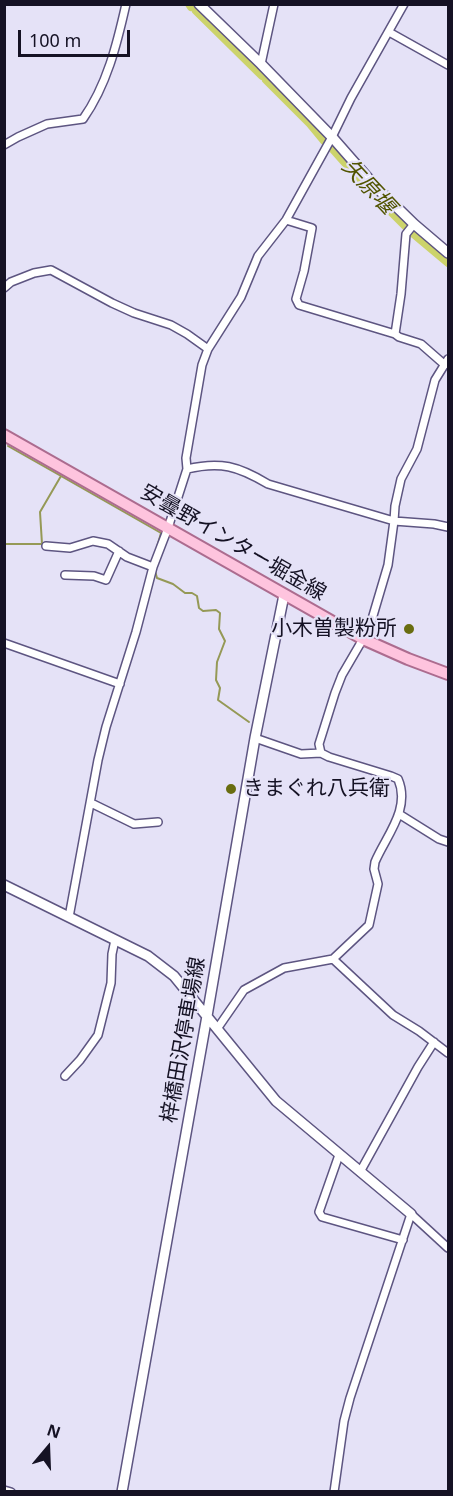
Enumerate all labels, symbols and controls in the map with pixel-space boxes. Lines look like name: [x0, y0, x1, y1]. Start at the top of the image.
scale bar: [21, 18, 134, 56]
text: 100 m: [29, 28, 81, 52]
water label: 矢原堰: [336, 154, 400, 220]
street label: 安曇野インター堀金線: [136, 480, 330, 606]
place label: 小木曽製粉所: [271, 616, 397, 642]
marker: 小木曽製粉所: [402, 622, 416, 636]
place label: きまぐれ八兵衛: [243, 776, 390, 802]
marker: きまぐれ八兵衛: [224, 782, 238, 796]
street label: 梓橋田沢停車場線: [157, 955, 211, 1125]
north arrow: [18, 1418, 78, 1478]
text: N: [44, 1418, 64, 1443]

